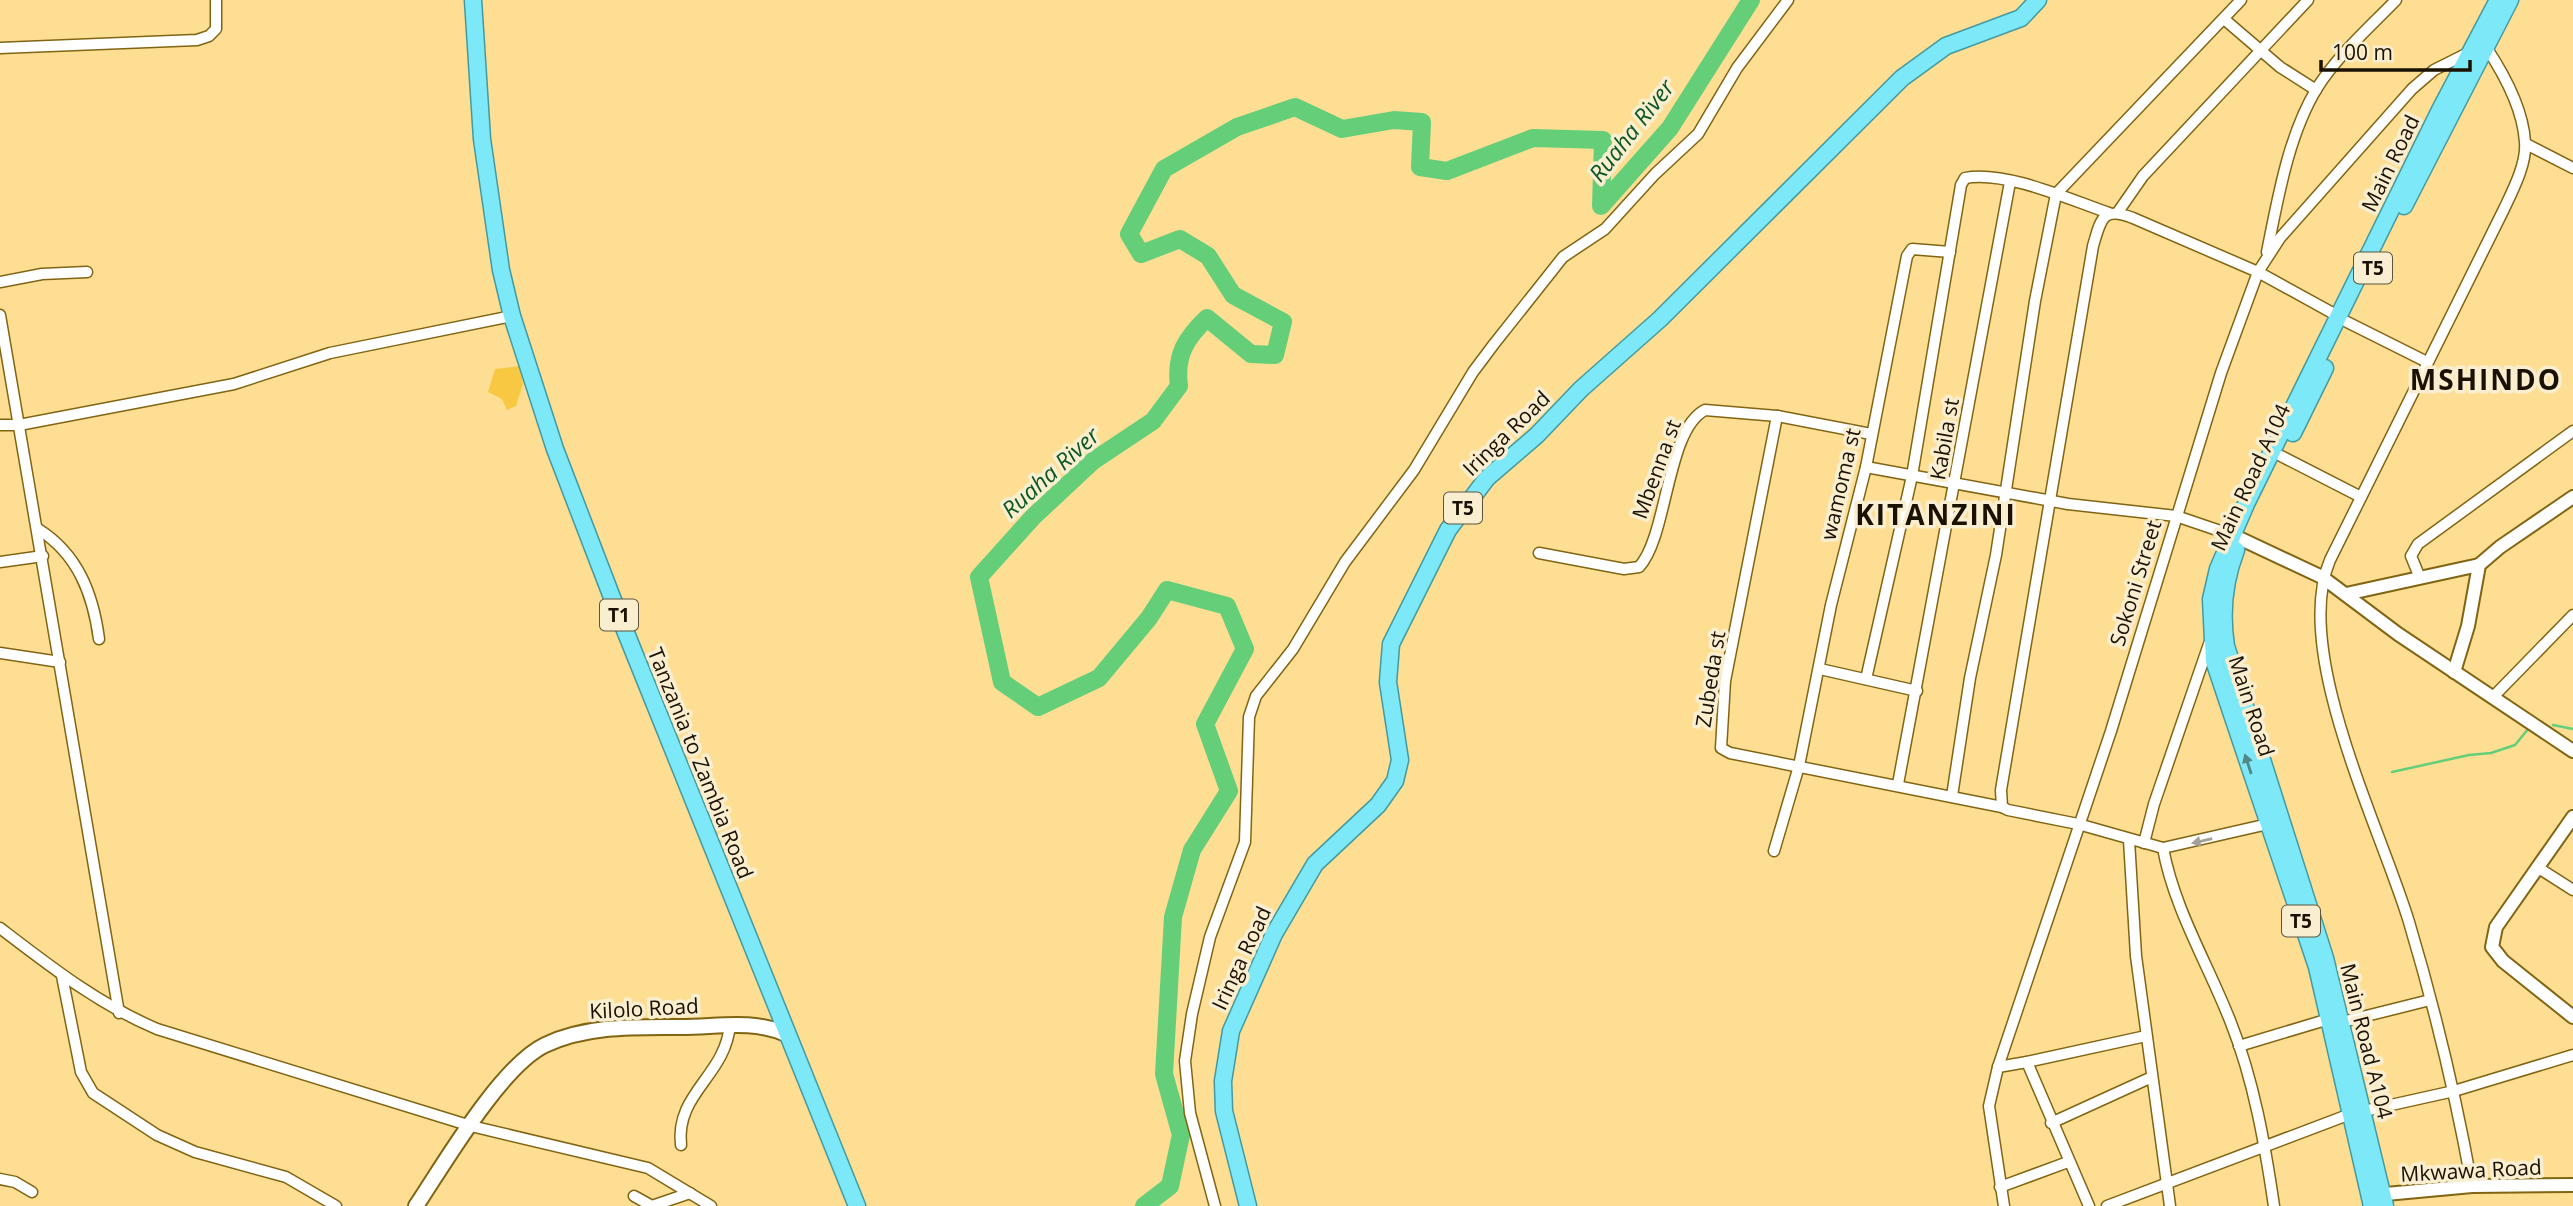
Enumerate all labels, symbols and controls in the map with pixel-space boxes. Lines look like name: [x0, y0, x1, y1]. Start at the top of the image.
scale bar: [2321, 28, 2470, 72]
text: 100 m: [2332, 38, 2393, 66]
water label: Ruaha River: [1581, 71, 1682, 188]
street label: Main Road: [2355, 110, 2425, 216]
road number: T5: [2354, 252, 2392, 284]
district label: MSHINDO: [2410, 360, 2562, 398]
street label: Iringa Road: [1456, 384, 1556, 482]
street label: Kabila st: [1923, 396, 1965, 482]
street label: Main Road A104: [2204, 399, 2296, 555]
street label: Mbenna st: [1625, 415, 1687, 523]
water label: Ruaha River: [994, 419, 1107, 525]
street label: wamoma st: [1814, 425, 1866, 543]
road number: T5: [1444, 492, 1482, 524]
district label: KITANZINI: [1855, 495, 2017, 533]
street label: Sokoni Street: [2103, 517, 2167, 649]
road number: T1: [600, 600, 638, 630]
street label: Zubeda st: [1689, 629, 1731, 729]
street label: Tanzania to Zambia Road: [642, 643, 760, 883]
street label: Main Road: [2223, 652, 2281, 760]
one-way arrow: [2242, 753, 2253, 774]
one-way arrow: [2191, 836, 2213, 847]
street label: Iringa Road: [1205, 902, 1277, 1014]
road number: T5: [2282, 906, 2320, 937]
street label: Main Road A104: [2334, 960, 2400, 1122]
street label: Kilolo Road: [589, 991, 699, 1025]
street label: Mkwawa Road: [2400, 1152, 2542, 1188]

